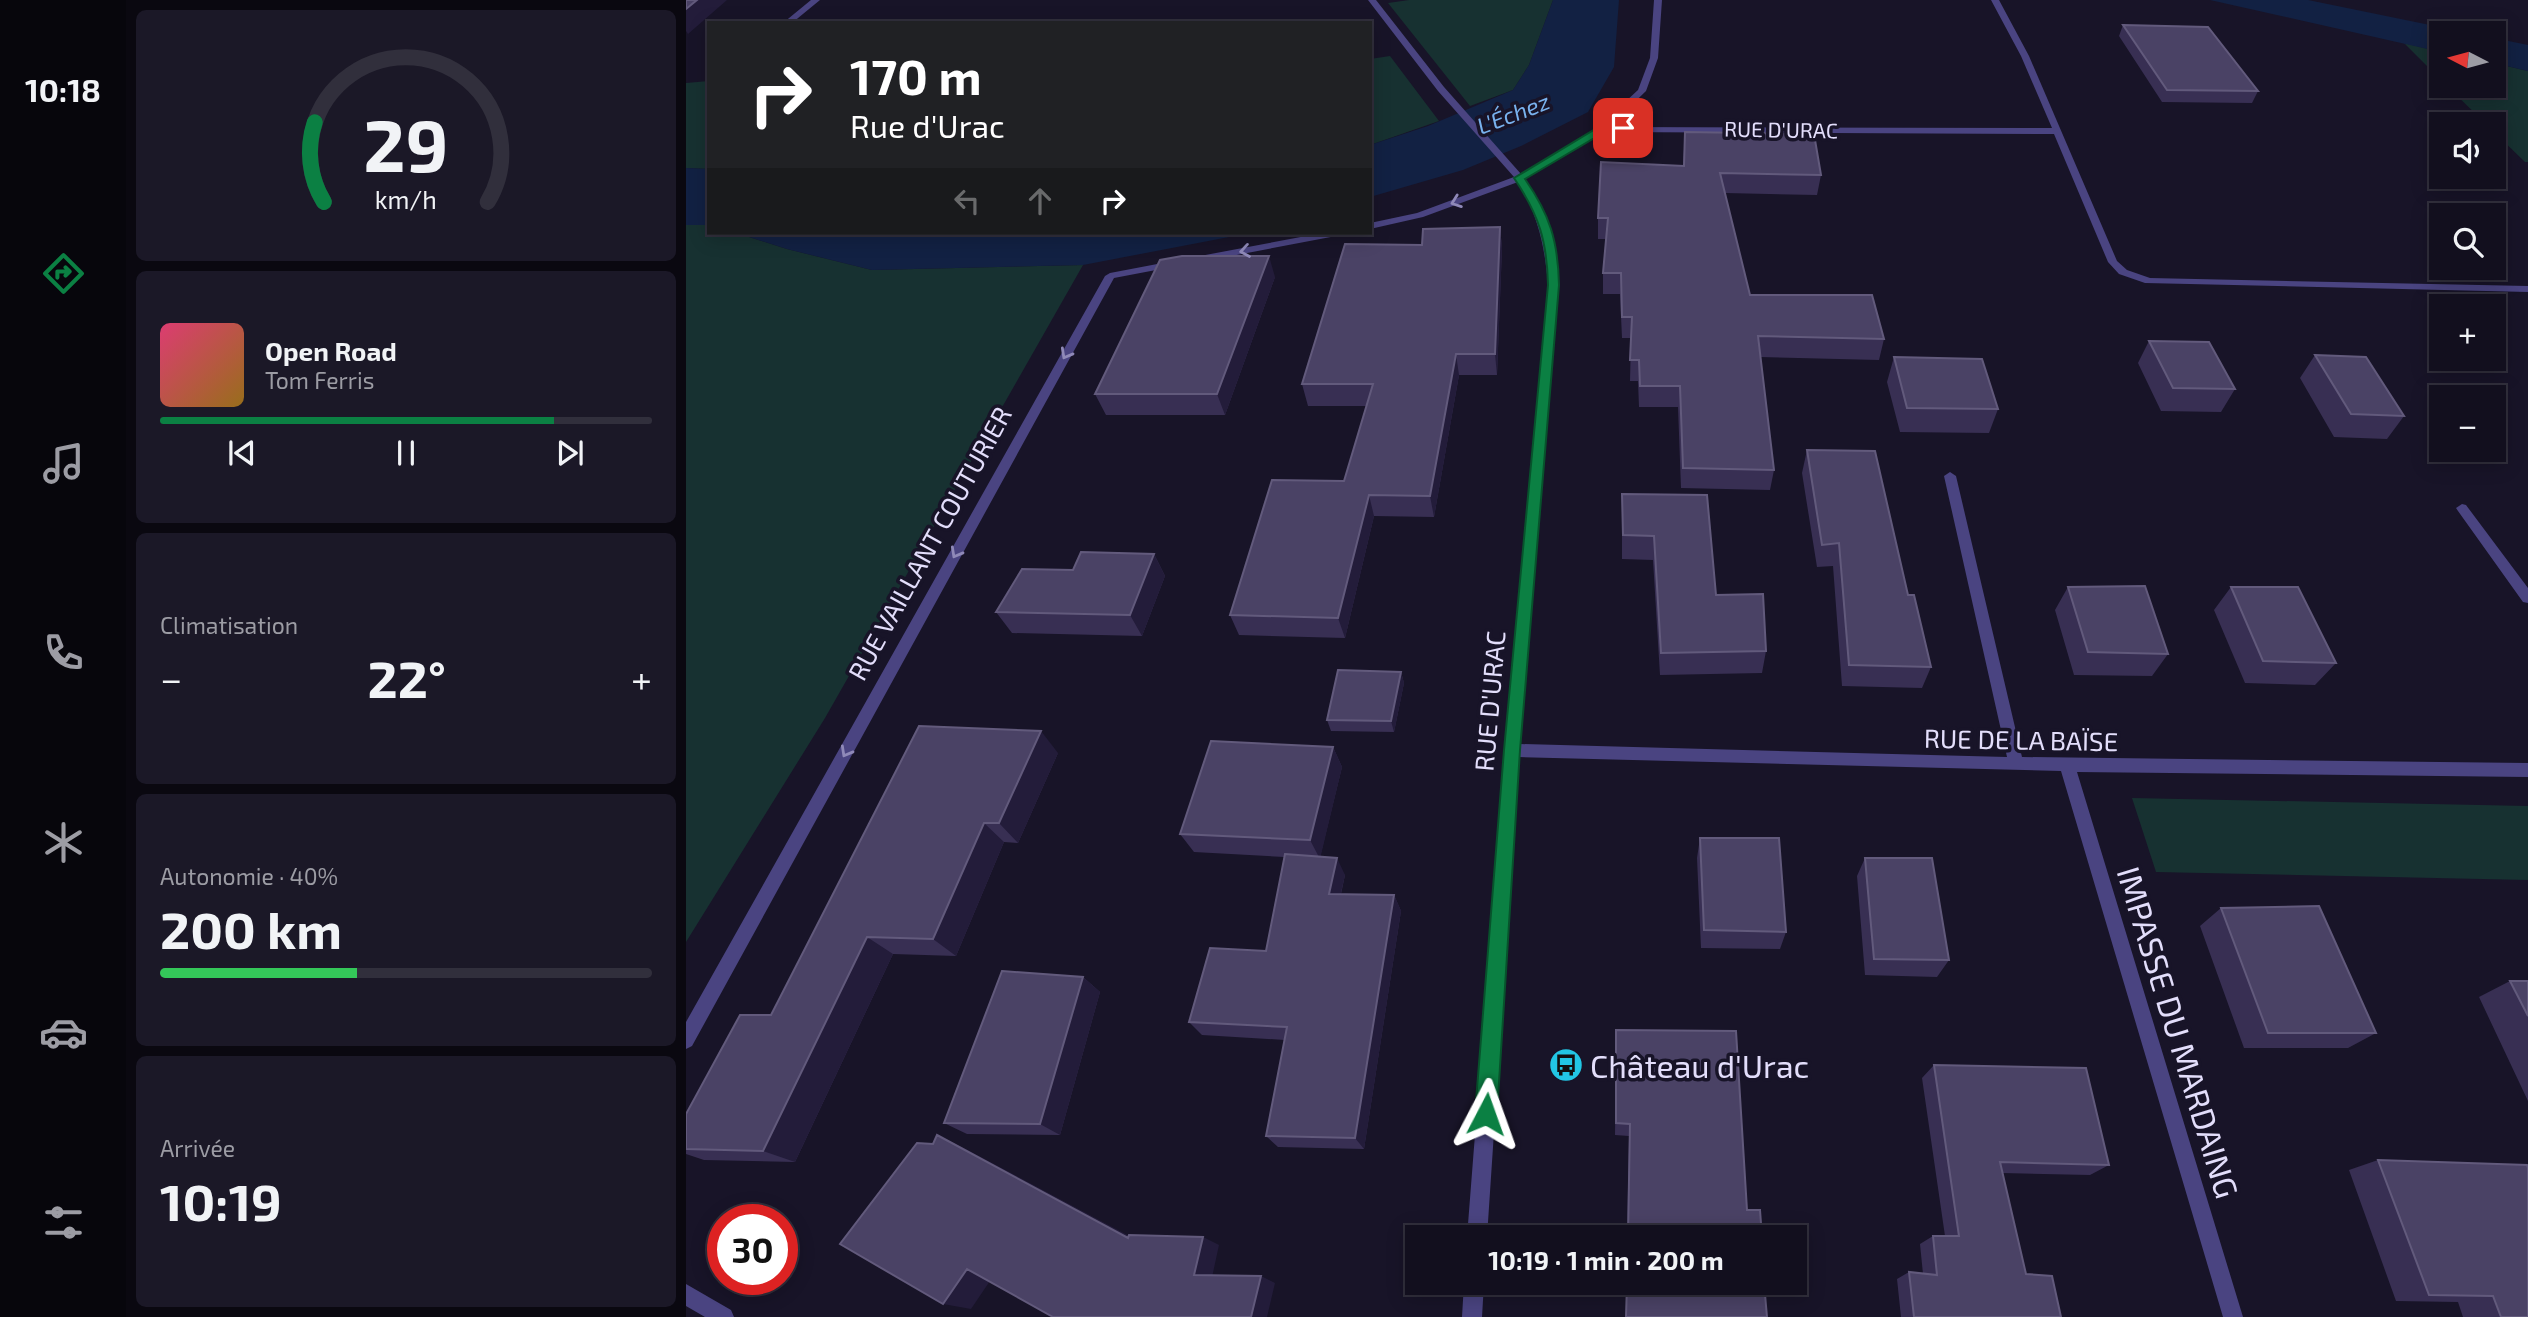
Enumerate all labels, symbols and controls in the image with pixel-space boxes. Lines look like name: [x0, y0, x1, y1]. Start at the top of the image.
north arrow: [2429, 21, 2506, 98]
map controls: [2429, 21, 2506, 462]
text: 170 m: [850, 46, 982, 105]
icon: right: [735, 49, 826, 140]
text: 10:18: [25, 70, 101, 108]
water label: L'Échez: [1473, 86, 1554, 140]
pin: [1593, 98, 1653, 158]
text: 29: [363, 99, 449, 187]
text: Rue d'Urac: [850, 106, 1005, 144]
icon: arrive: [1604, 109, 1642, 147]
button: sound: [2429, 112, 2506, 189]
street label: RUE D'URAC: [1724, 116, 1838, 142]
icon: left: [948, 182, 986, 220]
icon: ahead: [1021, 182, 1059, 220]
icon: right: [1094, 182, 1132, 220]
text: km/h: [375, 184, 437, 214]
one-way arrow: [1450, 193, 1462, 207]
button: search: [2429, 203, 2506, 280]
one-way arrow: [1239, 243, 1251, 258]
icon: directions: [39, 249, 88, 298]
button: +: [2429, 294, 2506, 371]
text: Open Road: [265, 335, 397, 366]
one-way arrow: [1061, 347, 1074, 360]
text: Tom Ferris: [265, 366, 374, 394]
button: −: [2429, 385, 2506, 462]
street label: RUE VAILLANT COUTURIER: [841, 401, 1017, 685]
icon: previous: [223, 434, 261, 472]
icon: pause: [387, 434, 425, 472]
icon: next: [551, 434, 589, 472]
icon: music: [39, 439, 88, 488]
one-way arrow: [951, 546, 964, 558]
text: Climatisation: [160, 611, 298, 639]
icon: phone: [39, 628, 88, 677]
street label: RUE D'URAC: [1467, 630, 1511, 772]
text: 22°: [367, 646, 446, 708]
text: −: [160, 655, 182, 701]
text: +: [631, 655, 652, 701]
street label: RUE DE LA BAÏSE: [1924, 722, 2118, 756]
one-way arrow: [841, 745, 854, 757]
icon: climate: [39, 818, 88, 867]
text: Autonomie · 40%: [160, 862, 338, 890]
street label: IMPASSE DU MARDAING: [2110, 862, 2248, 1202]
text: 200 km: [160, 897, 342, 959]
icon: car: [39, 1008, 88, 1057]
bus stop icon: Château d'Urac: [1547, 1046, 1585, 1084]
place label: Château d'Urac: [1590, 1046, 1809, 1084]
position arrow: [1449, 1077, 1523, 1151]
text: Arrivée: [160, 1134, 235, 1162]
text: 10:19: [160, 1169, 282, 1231]
icon: filters: [39, 1198, 88, 1247]
speed limit sign: 30: [707, 1204, 798, 1295]
text: 10:19 · 1 min · 200 m: [1488, 1244, 1724, 1275]

